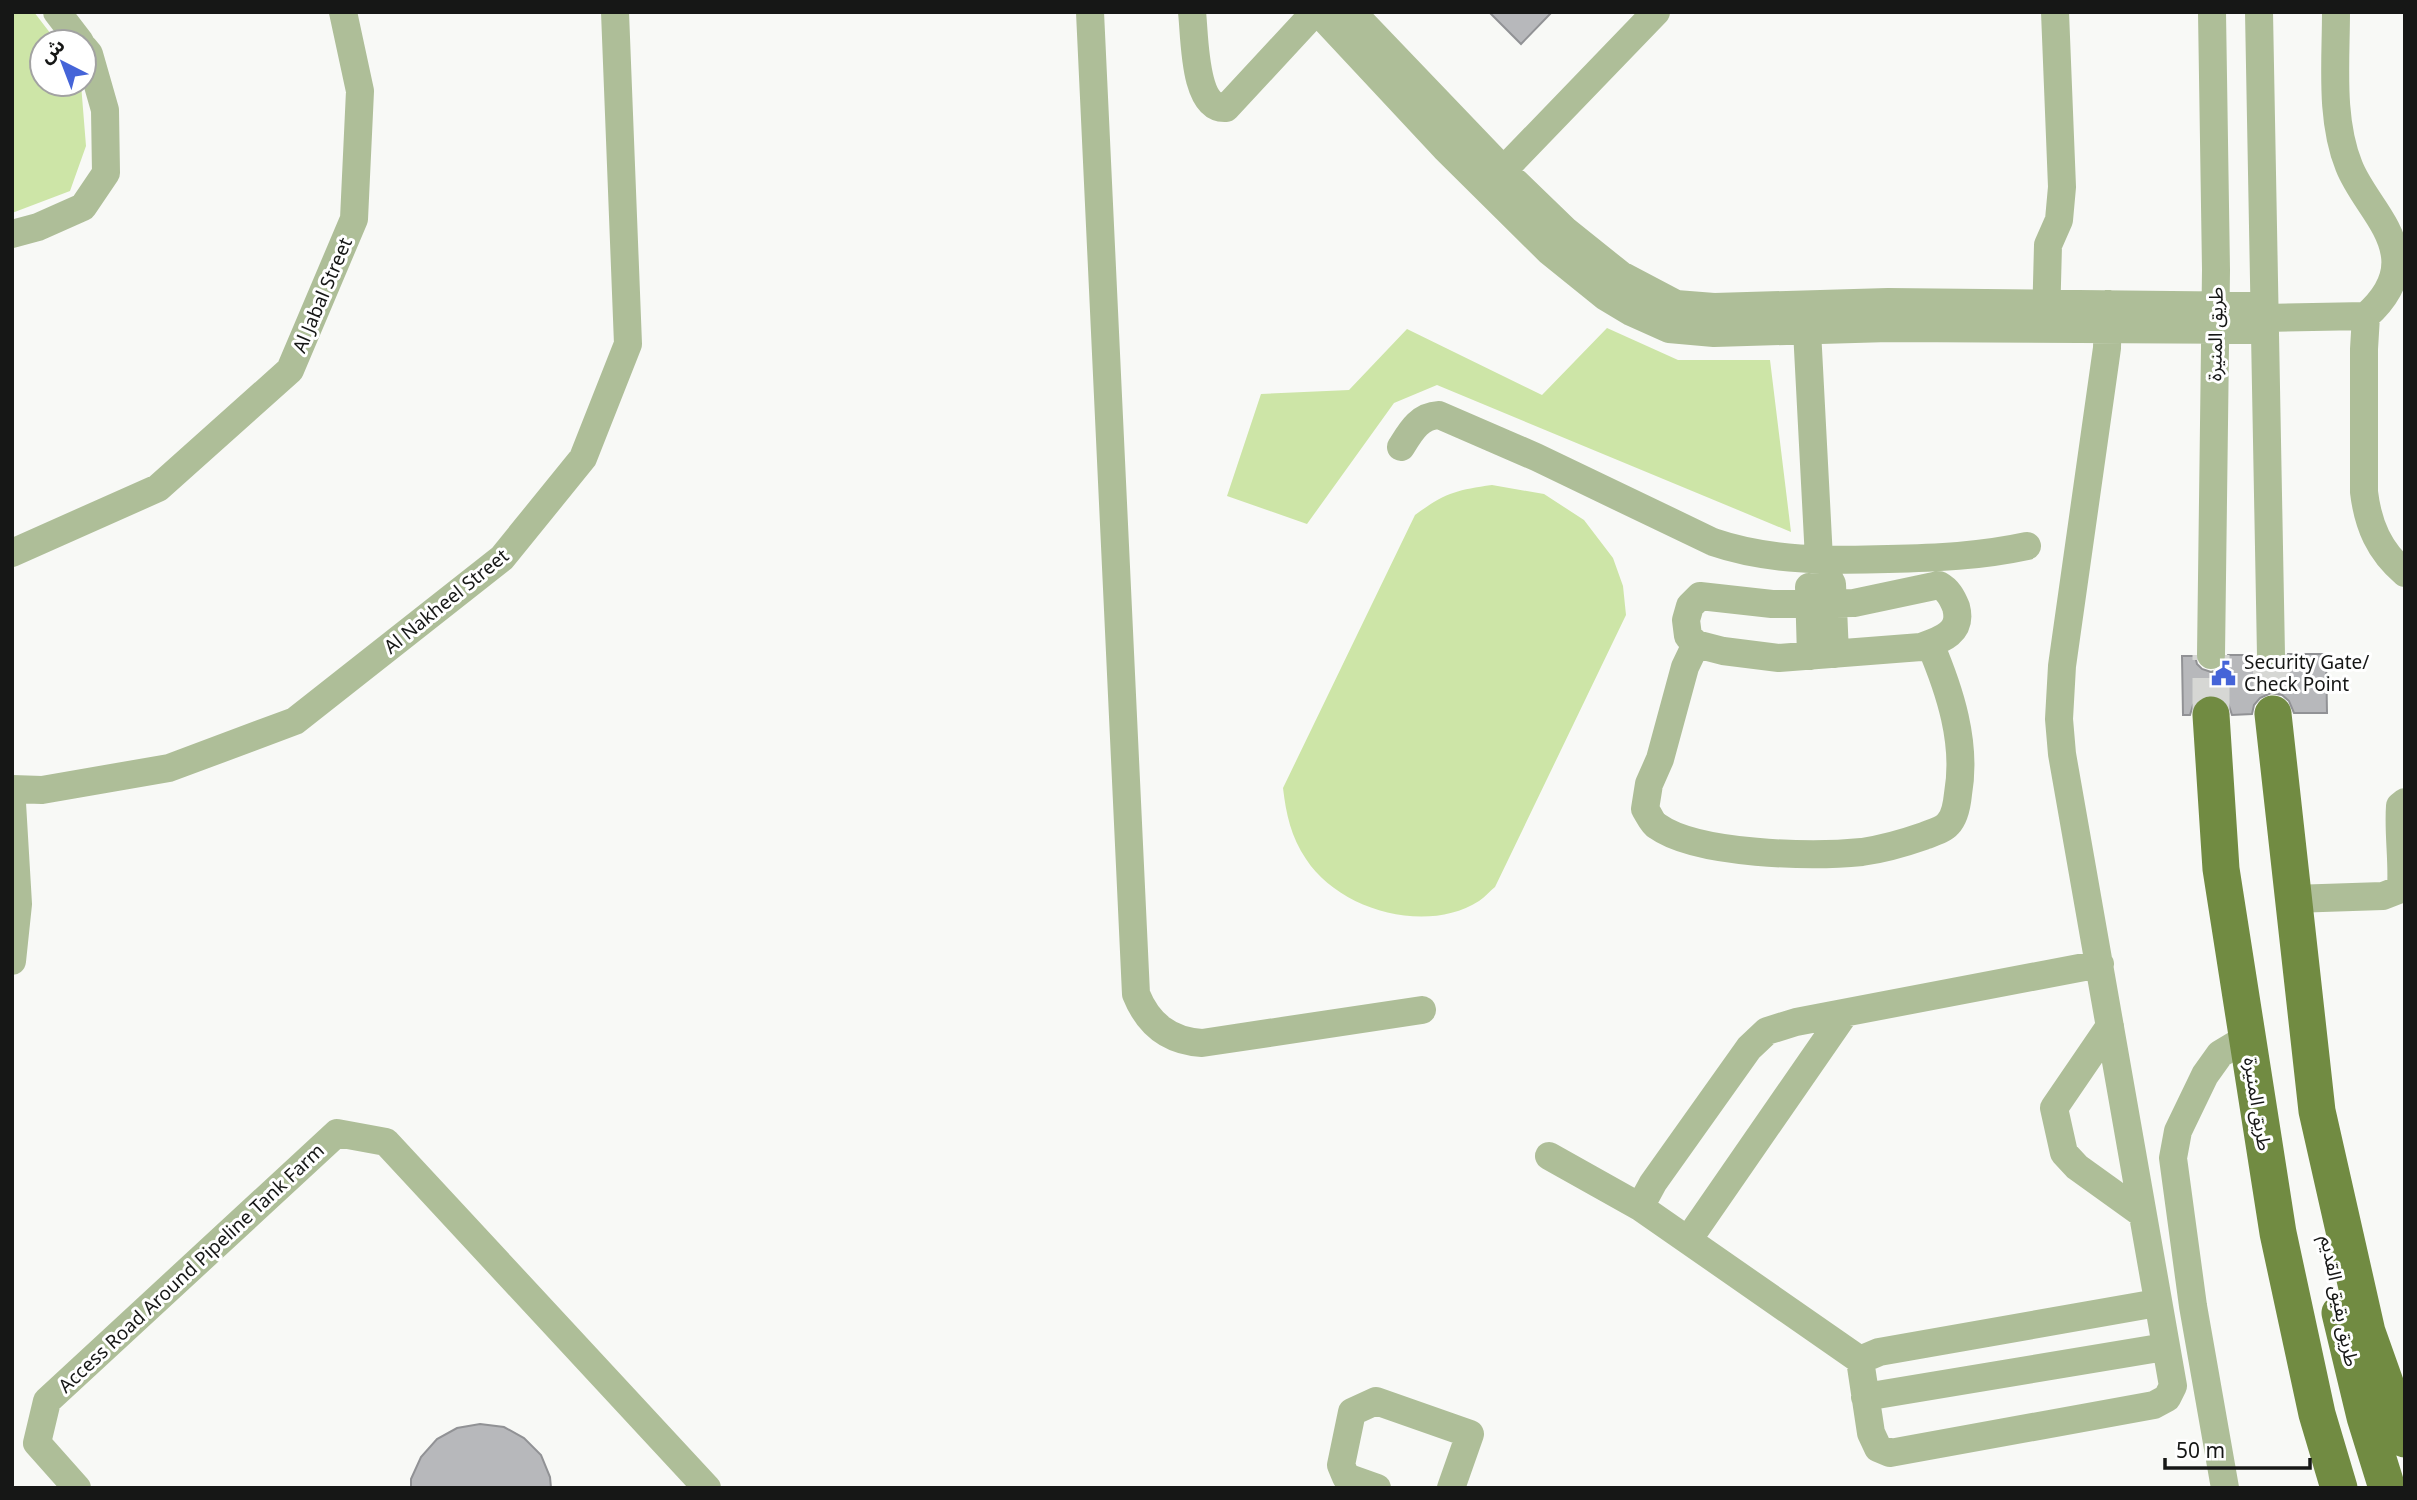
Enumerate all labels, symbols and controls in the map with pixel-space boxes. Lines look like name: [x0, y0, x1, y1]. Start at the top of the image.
north arrow: [28, 28, 98, 98]
text: ش: [33, 32, 70, 69]
street label: Al Jabal Street: [286, 233, 358, 357]
street label: طريق المنيرة: [2201, 287, 2229, 381]
street label: Al Nakheel Street: [378, 543, 514, 659]
place label: Security Gate/ Check Point: [2244, 649, 2369, 697]
public building icon: Security Gate/ Check Point: [2210, 659, 2238, 687]
street label: طريق المنيرة: [2238, 1055, 2278, 1153]
street label: Access Road Around Pipeline Tank Farm: [52, 1138, 330, 1398]
street label: طريق بقيق القديم: [2313, 1233, 2365, 1369]
scale bar: [2165, 1426, 2310, 1470]
text: 50 m: [2176, 1436, 2225, 1464]

